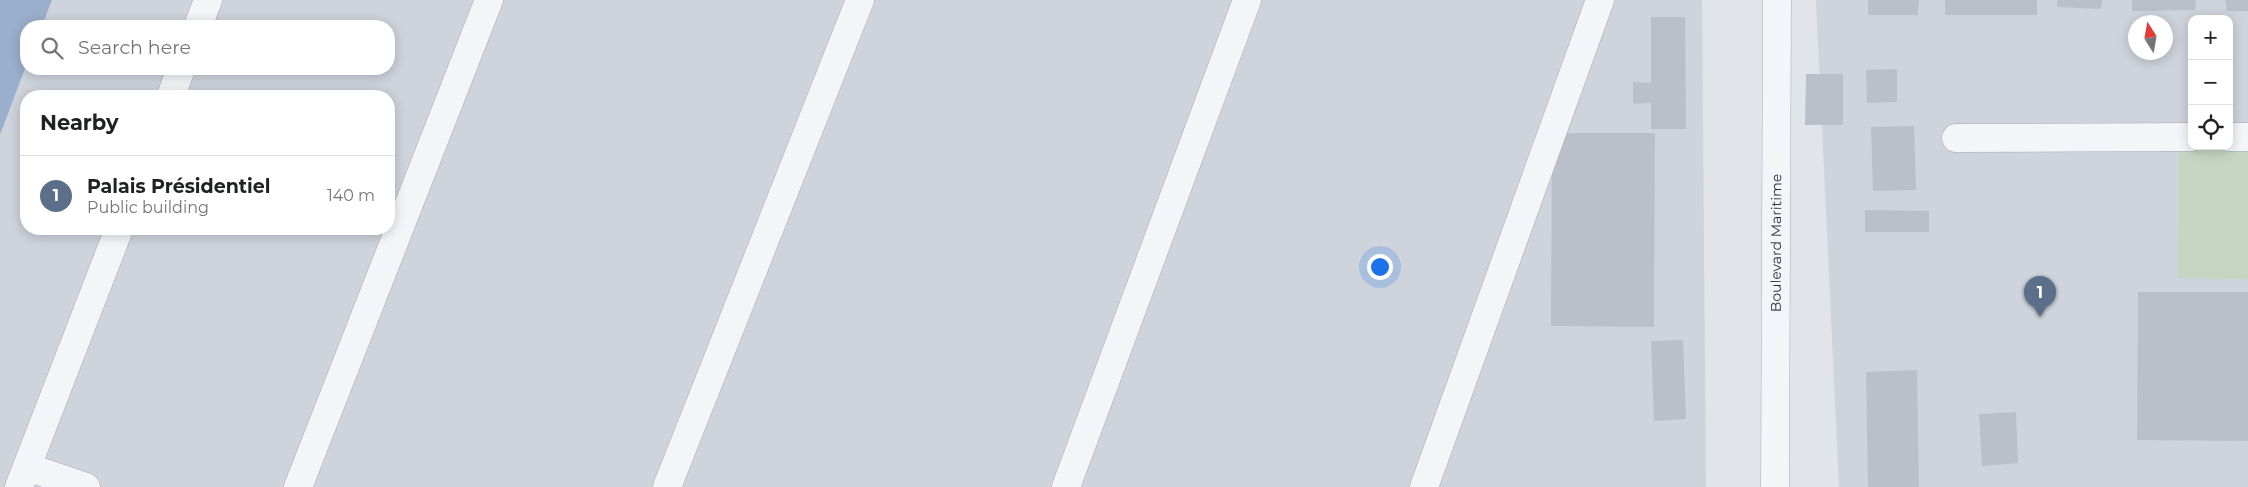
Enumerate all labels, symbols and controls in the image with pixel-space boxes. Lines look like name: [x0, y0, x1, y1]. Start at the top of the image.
north arrow: [2128, 15, 2173, 60]
map controls: [2188, 15, 2233, 150]
button: +: [2188, 15, 2233, 60]
search box: [20, 20, 395, 75]
icon: search: [38, 34, 66, 62]
text: Search here: [78, 36, 191, 59]
button: −: [2188, 60, 2233, 105]
button: locate: [2188, 105, 2233, 150]
text: Nearby: [40, 110, 119, 135]
street label: Boulevard Maritime: [1767, 174, 1785, 312]
text: Palais Présidentiel: [87, 175, 270, 198]
text: 1: [53, 186, 59, 205]
text: 140 m: [327, 186, 375, 205]
text: Public building: [87, 198, 209, 217]
your location: [1367, 254, 1393, 280]
pin: 1: [2024, 276, 2056, 317]

